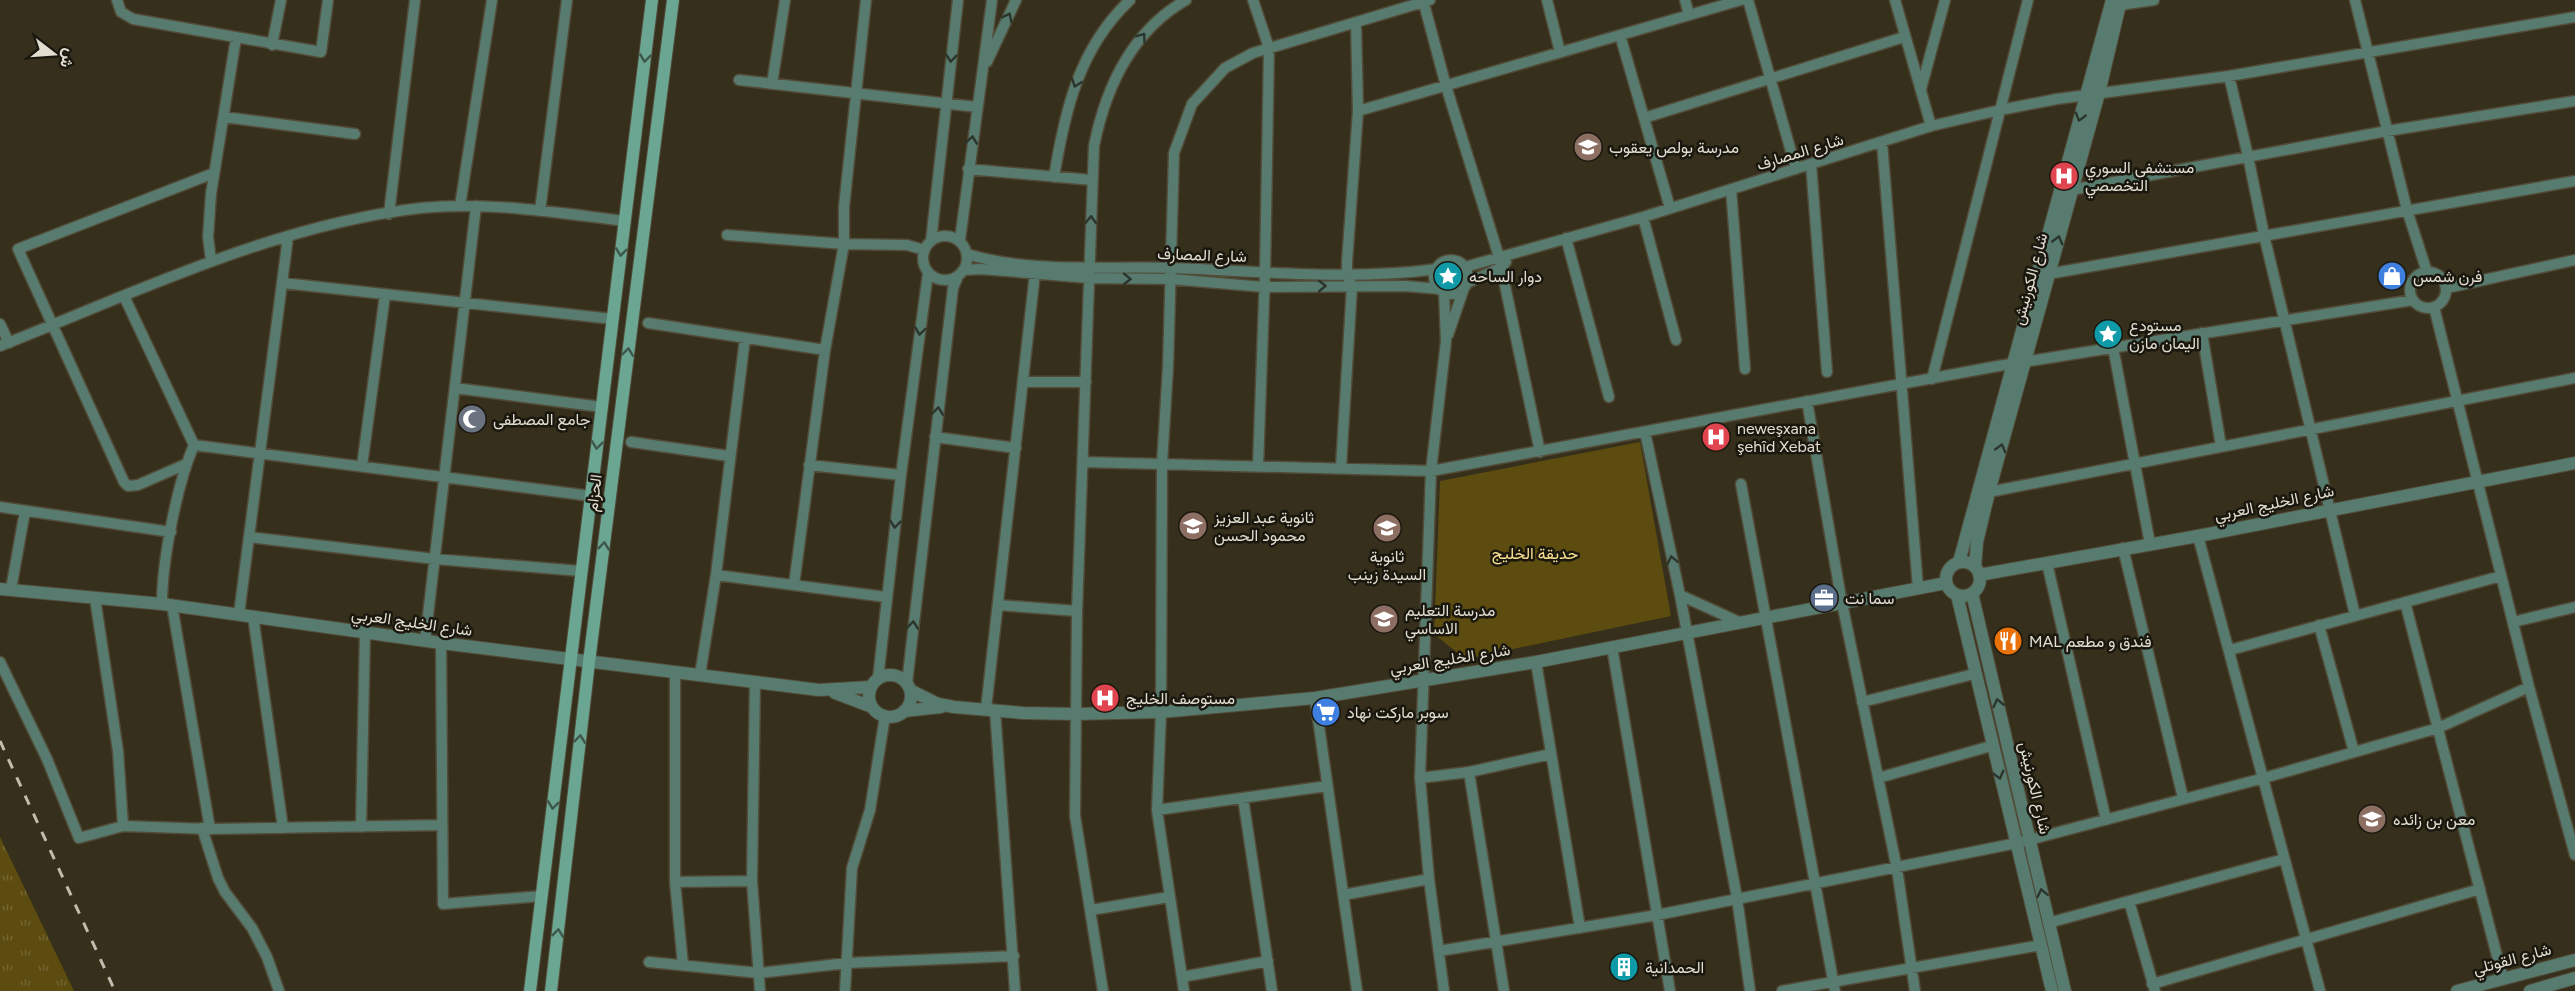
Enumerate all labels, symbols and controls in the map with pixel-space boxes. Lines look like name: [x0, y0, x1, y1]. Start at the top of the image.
one-way arrow: [1000, 12, 1012, 23]
north arrow: [24, 24, 84, 84]
one-way arrow: [1135, 32, 1146, 43]
text: ش: [56, 46, 80, 70]
one-way arrow: [639, 53, 651, 63]
one-way arrow: [945, 54, 958, 63]
one-way arrow: [1070, 77, 1083, 88]
one-way arrow: [2075, 112, 2088, 122]
street label: شارع المصارف: [1754, 130, 1846, 176]
school or university icon: مدرسة بولص يعقوب: [1572, 131, 1604, 163]
one-way arrow: [965, 136, 978, 145]
place label: مدرسة بولص يعقوب: [1609, 138, 1739, 158]
place label: مستشفى السوري التخصصي: [2085, 158, 2194, 199]
hospital icon: مستشفى السوري التخصصي: [2048, 160, 2080, 192]
one-way arrow: [1085, 215, 1097, 224]
street label: شارع الكورنيش: [2009, 231, 2053, 328]
one-way arrow: [2050, 235, 2063, 245]
street label: شارع المصارف: [1157, 244, 1247, 268]
one-way arrow: [615, 247, 628, 256]
place icon: دوار الساحه: [1432, 260, 1464, 292]
shop icon: فرن شمس: [2376, 260, 2408, 292]
place label: دوار الساحه: [1469, 267, 1542, 287]
place label: فرن شمس: [2413, 267, 2482, 287]
one-way arrow: [1123, 273, 1132, 285]
one-way arrow: [1317, 280, 1326, 293]
place label: مستودع اليمان مازن: [2129, 316, 2200, 354]
place icon: مستودع اليمان مازن: [2092, 318, 2124, 350]
one-way arrow: [915, 326, 927, 336]
one-way arrow: [622, 348, 634, 357]
mosque icon: جامع المصطفى: [456, 403, 488, 435]
one-way arrow: [932, 406, 944, 415]
place label: جامع المصطفى: [493, 410, 591, 431]
place label: neweşxana şehîd Xebat: [1737, 419, 1821, 456]
hospital icon: neweşxana şehîd Xebat: [1700, 421, 1732, 453]
one-way arrow: [592, 441, 604, 450]
one-way arrow: [1994, 443, 2006, 454]
street label: الحزام: [582, 473, 607, 513]
street label: شارع الخليج العربي: [2212, 481, 2336, 529]
place label: ثانوية عبد العزيز محمود الحسن: [1213, 508, 1314, 546]
school or university icon: ثانوية عبد العزيز محمود الحسن: [1177, 510, 1209, 542]
school or university icon: ثانوية السيدة زينب: [1371, 512, 1403, 544]
one-way arrow: [889, 520, 902, 529]
one-way arrow: [597, 541, 610, 550]
park label: حديقة الخليج: [1492, 544, 1578, 565]
place label: ثانوية السيدة زينب: [1348, 547, 1426, 585]
one-way arrow: [1667, 555, 1680, 565]
office icon: سما نت: [1808, 582, 1840, 614]
place label: سما نت: [1845, 589, 1894, 608]
place label: مدرسة التعليم الاساسي: [1405, 601, 1495, 642]
school or university icon: مدرسة التعليم الاساسي: [1368, 603, 1400, 635]
street label: شارع الخليج العربي: [350, 604, 474, 644]
one-way arrow: [906, 621, 919, 630]
restaurant icon: MAL فندق و مطعم: [1992, 625, 2024, 657]
place label: MAL فندق و مطعم: [2029, 632, 2152, 652]
street label: شارع الخليج العربي: [1388, 640, 1512, 682]
hospital icon: مستوصف الخليج: [1089, 682, 1121, 714]
place label: مستوصف الخليج: [1126, 689, 1235, 710]
supermarket icon: سوبر ماركت نهاد: [1310, 696, 1342, 728]
one-way arrow: [1992, 698, 2005, 708]
place label: سوبر ماركت نهاد: [1347, 703, 1449, 723]
one-way arrow: [574, 735, 586, 744]
street label: شارع الكورنيش: [2013, 740, 2055, 837]
one-way arrow: [1992, 769, 2004, 780]
one-way arrow: [547, 801, 560, 810]
school or university icon: معن بن زائده: [2356, 803, 2388, 835]
place label: معن بن زائده: [2393, 810, 2475, 830]
one-way arrow: [2036, 888, 2049, 898]
one-way arrow: [551, 928, 564, 937]
street label: شارع القوتلي: [2471, 939, 2554, 982]
building icon: الحمدانية: [1608, 951, 1640, 983]
place label: الحمدانية: [1645, 958, 1704, 977]

